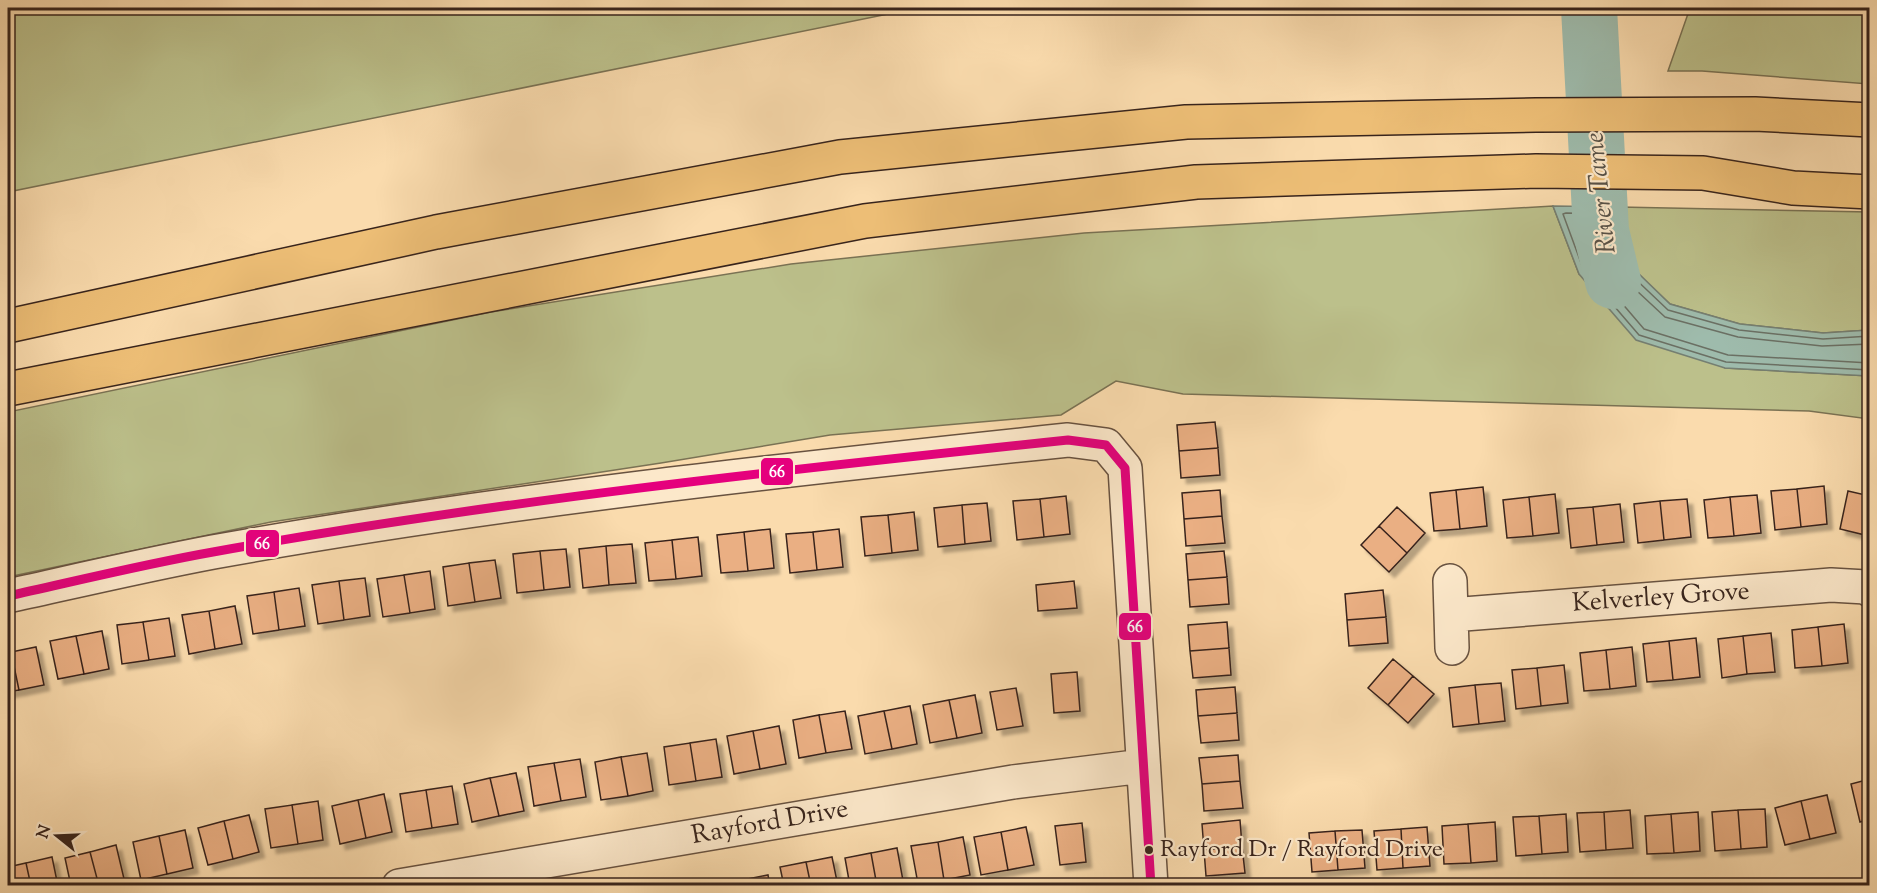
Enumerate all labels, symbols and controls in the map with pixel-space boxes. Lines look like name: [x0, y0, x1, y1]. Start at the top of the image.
water label: River Tame: [1576, 130, 1628, 256]
line badge: 66: [760, 457, 794, 486]
text: 66: [769, 462, 785, 485]
line badge: 66: [245, 529, 280, 558]
text: 66: [254, 534, 270, 557]
street label: Kelverley Grove: [1571, 573, 1751, 623]
line badge: 66: [1118, 612, 1152, 641]
text: 66: [1127, 617, 1143, 640]
street label: Rayford Drive: [689, 791, 851, 855]
north arrow: [27, 806, 87, 866]
text: N: [32, 822, 58, 842]
place label: Rayford Dr / Rayford Drive: [1160, 833, 1443, 867]
marker: Rayford Dr / Rayford Drive: [1143, 844, 1155, 856]

